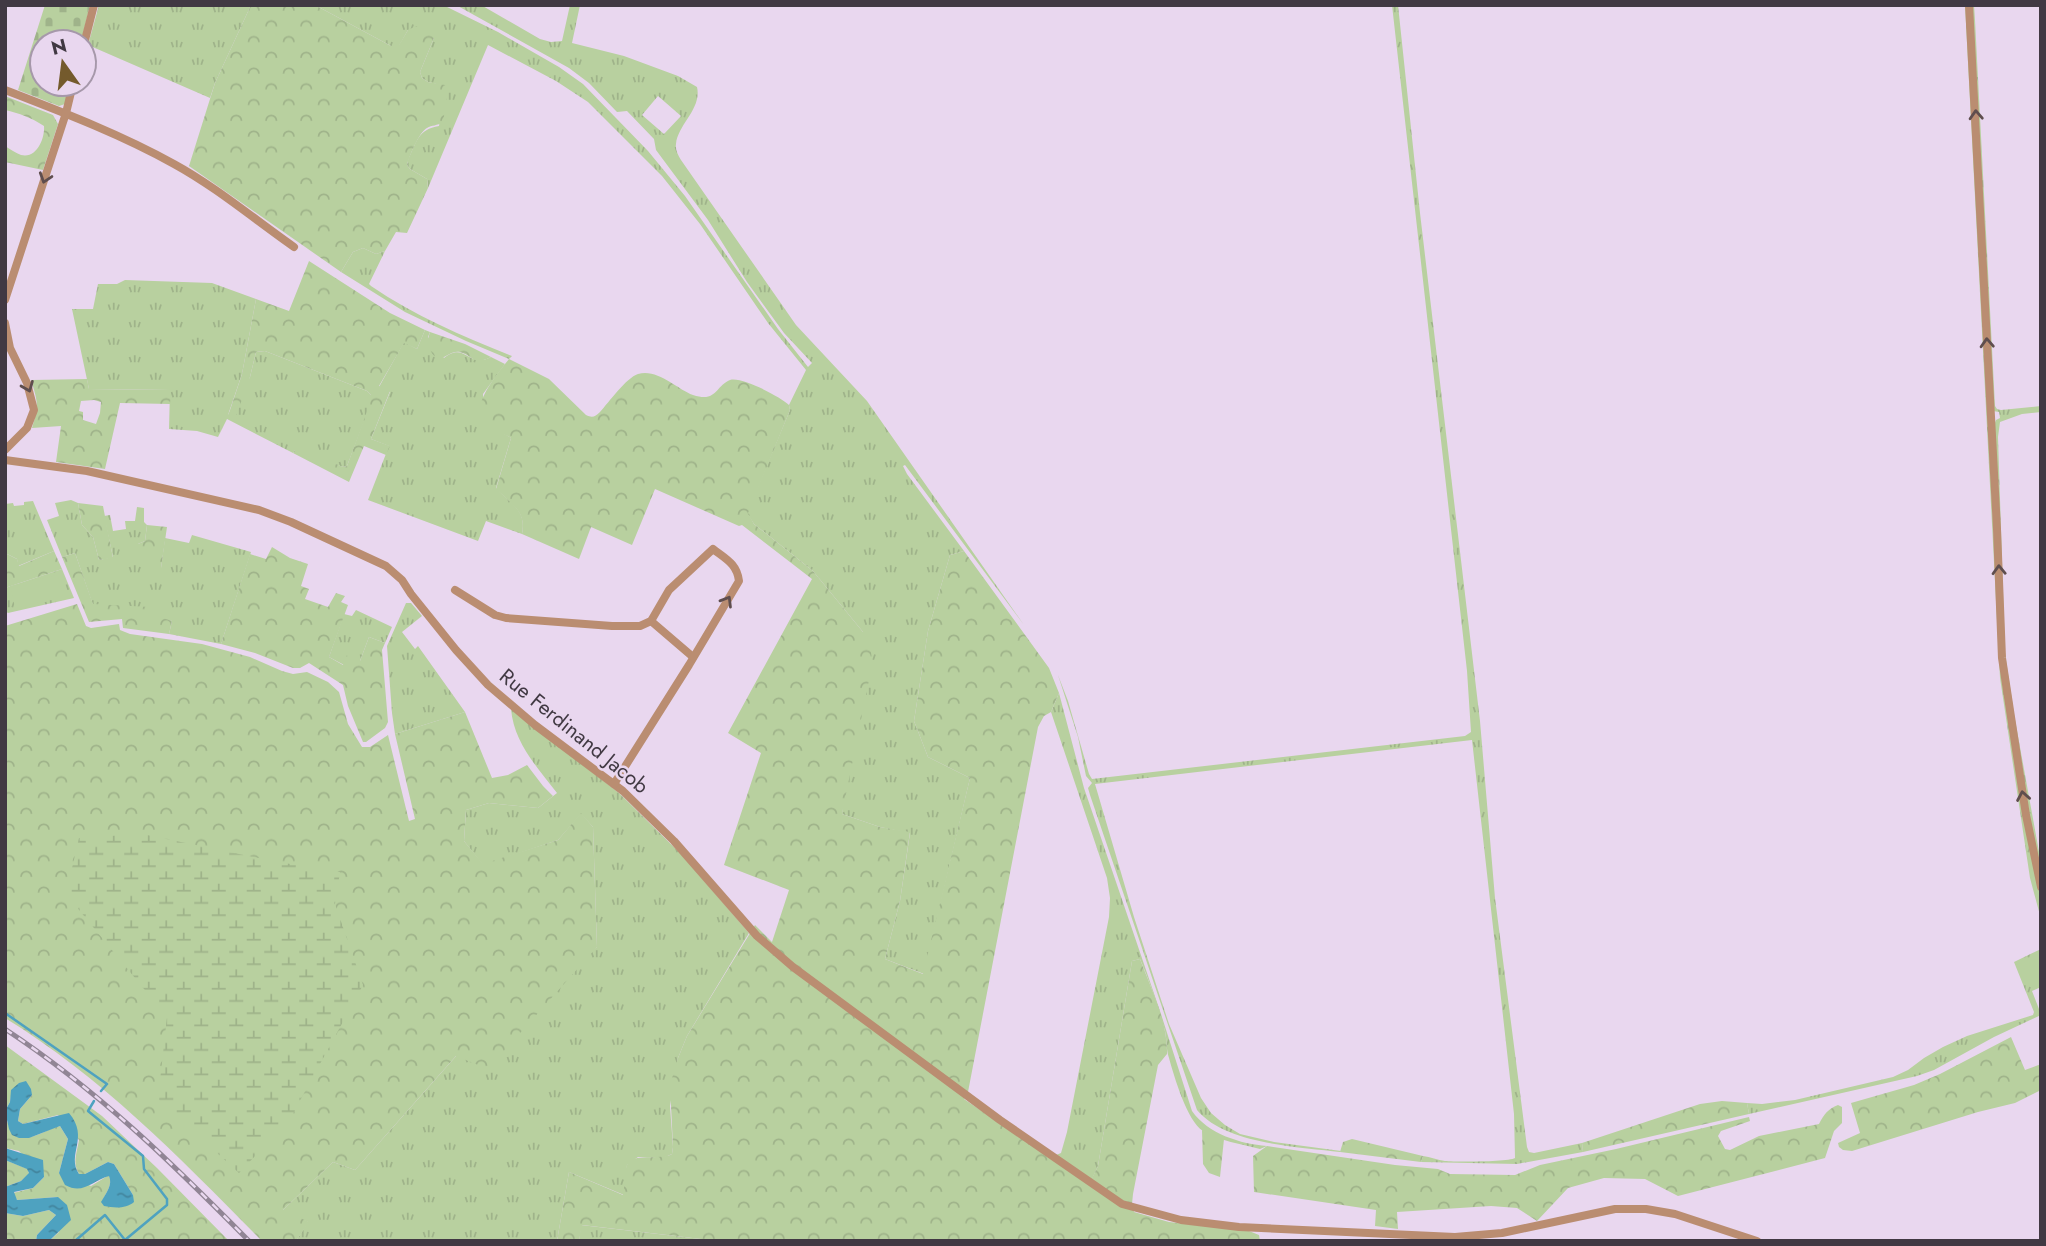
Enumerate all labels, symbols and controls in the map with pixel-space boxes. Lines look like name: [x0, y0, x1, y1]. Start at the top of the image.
north arrow: [28, 28, 98, 98]
text: N: [48, 32, 70, 62]
one-way arrow: [1968, 110, 1983, 121]
one-way arrow: [38, 172, 53, 184]
one-way arrow: [1979, 337, 1994, 348]
one-way arrow: [19, 381, 33, 393]
one-way arrow: [1991, 564, 2006, 575]
one-way arrow: [719, 595, 732, 608]
street label: Rue Ferdinand Jacob: [493, 661, 655, 801]
one-way arrow: [2016, 790, 2031, 802]

